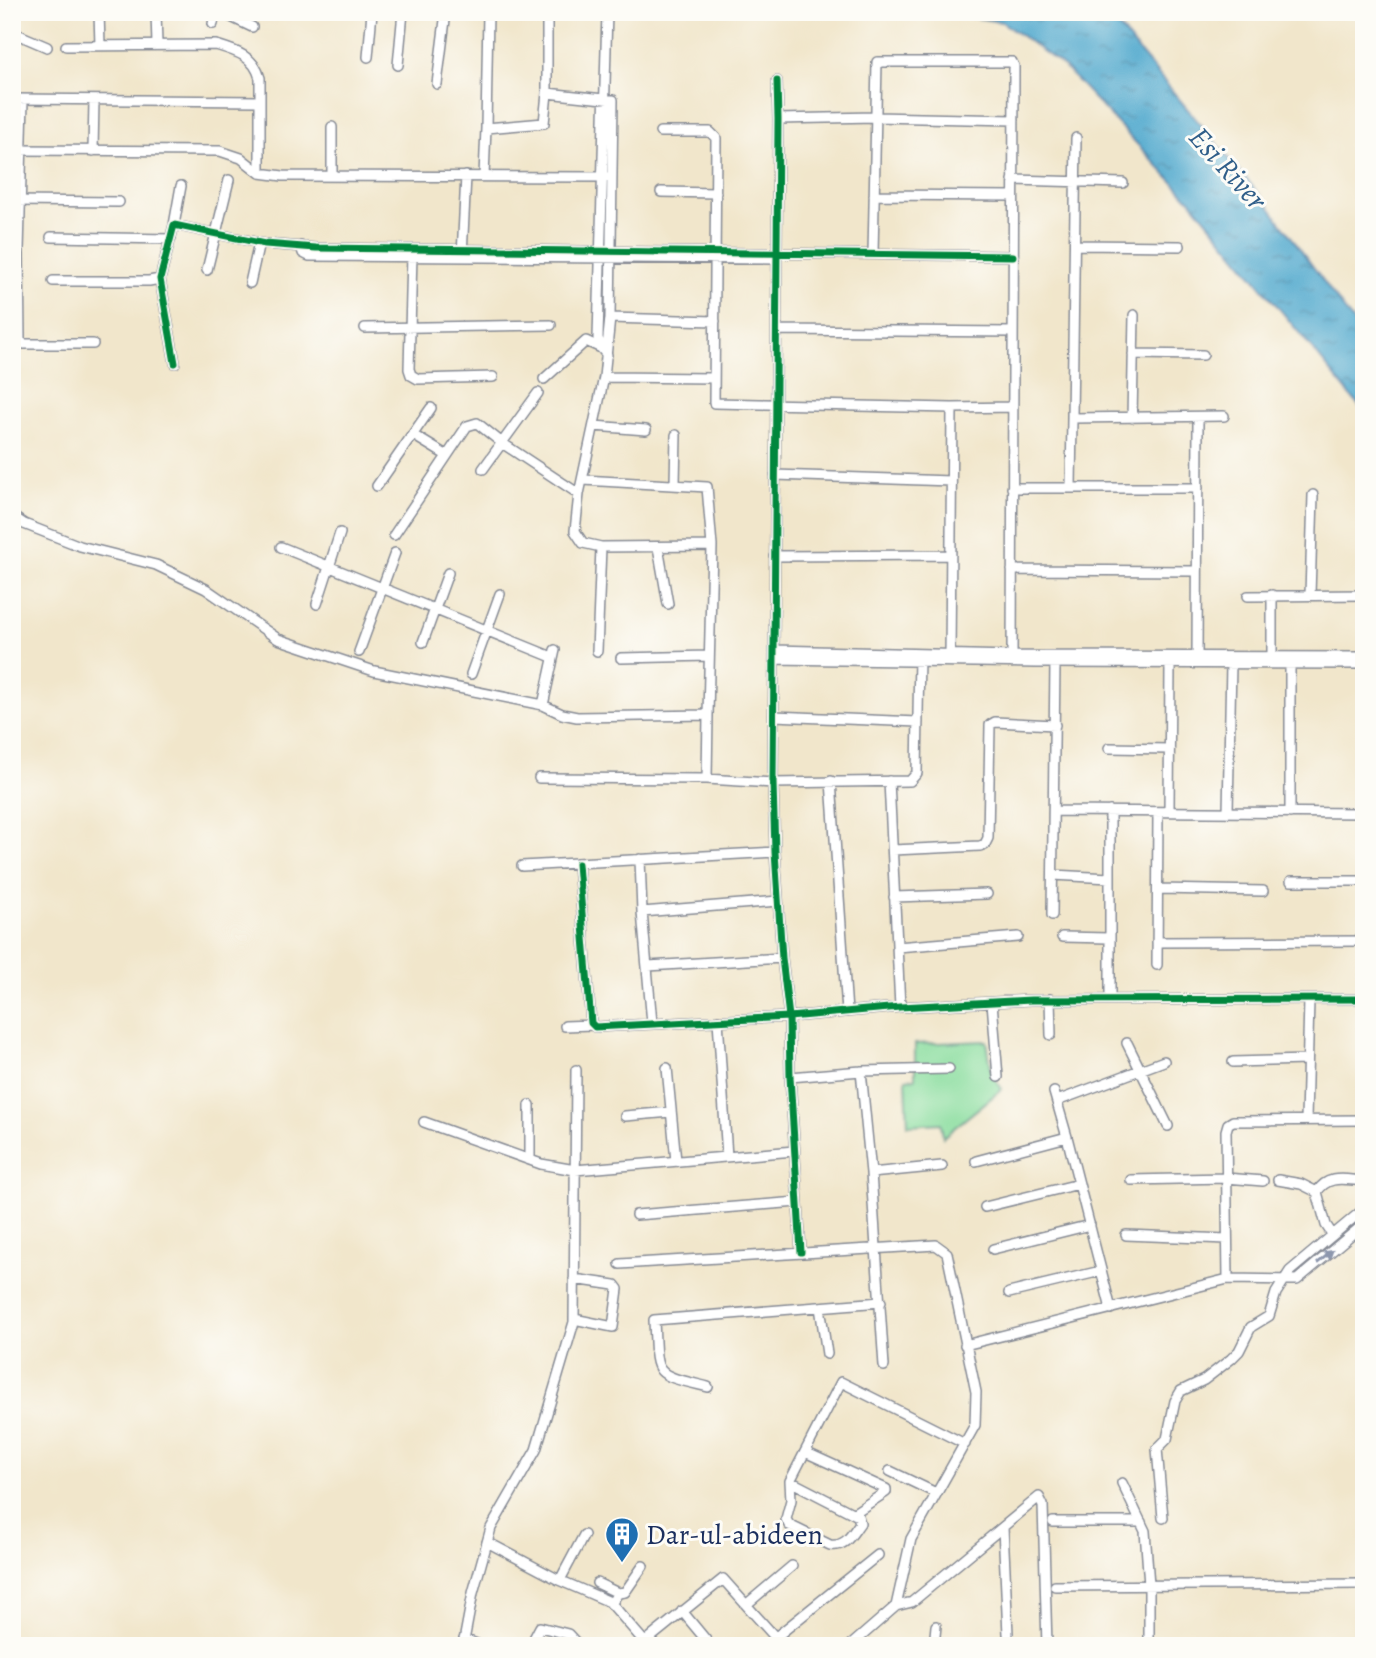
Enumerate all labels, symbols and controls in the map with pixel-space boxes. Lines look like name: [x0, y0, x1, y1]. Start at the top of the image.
water label: Esi River: [1180, 118, 1277, 219]
one-way arrow: [1315, 1249, 1333, 1264]
building icon: Dar-ul-abideen: [603, 1515, 641, 1564]
place label: Dar-ul-abideen: [646, 1516, 823, 1554]

